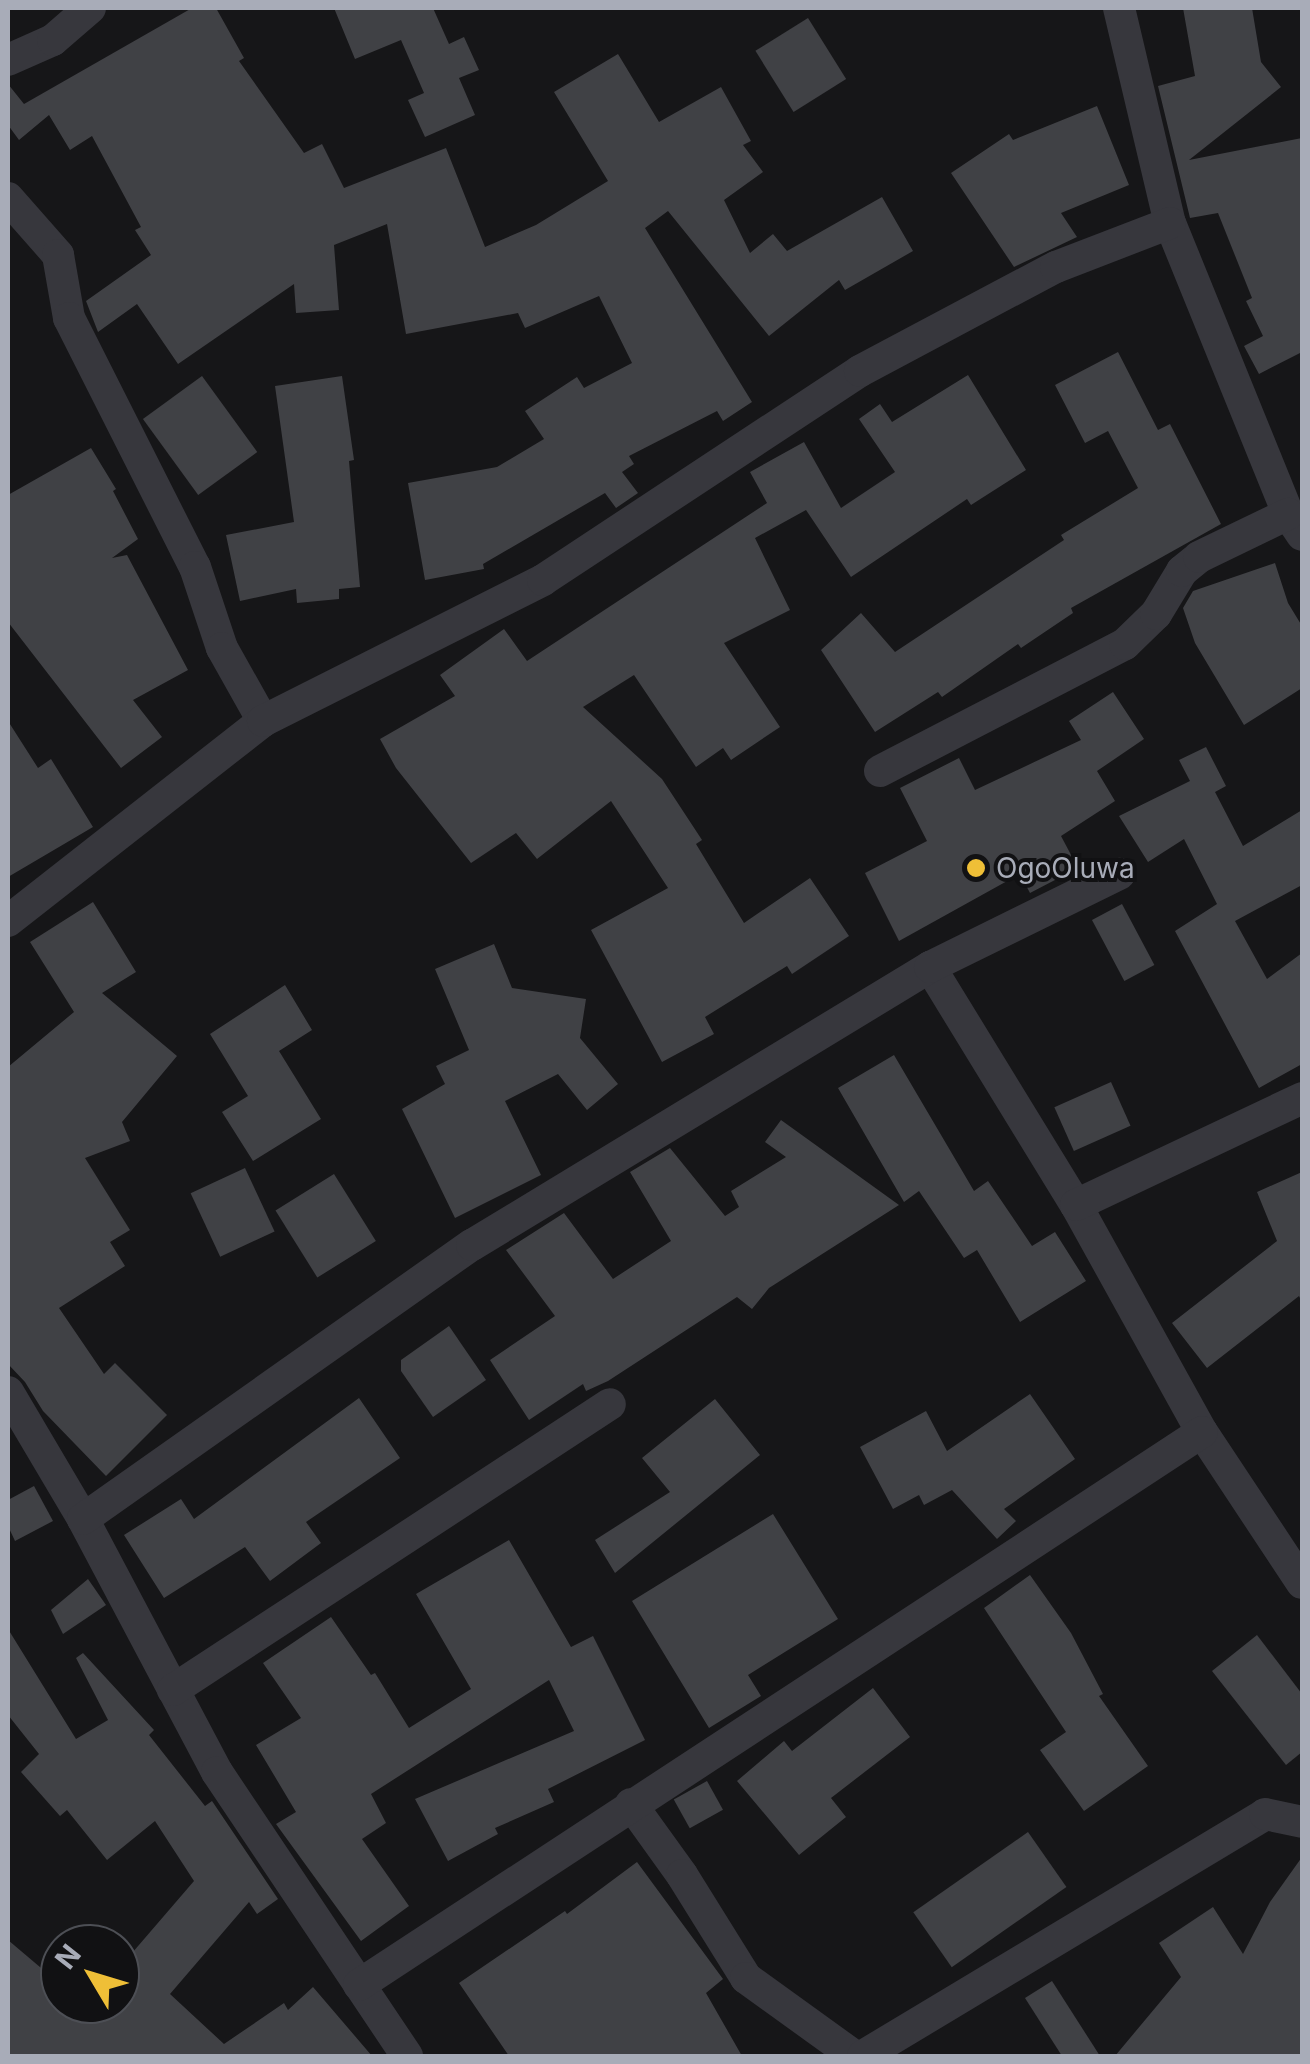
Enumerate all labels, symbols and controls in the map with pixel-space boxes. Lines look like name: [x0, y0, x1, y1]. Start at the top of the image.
place label: OgoOluwa: [996, 851, 1135, 885]
marker: OgoOluwa: [965, 857, 987, 879]
north arrow: [40, 1924, 140, 2024]
text: N: [48, 1938, 88, 1976]

